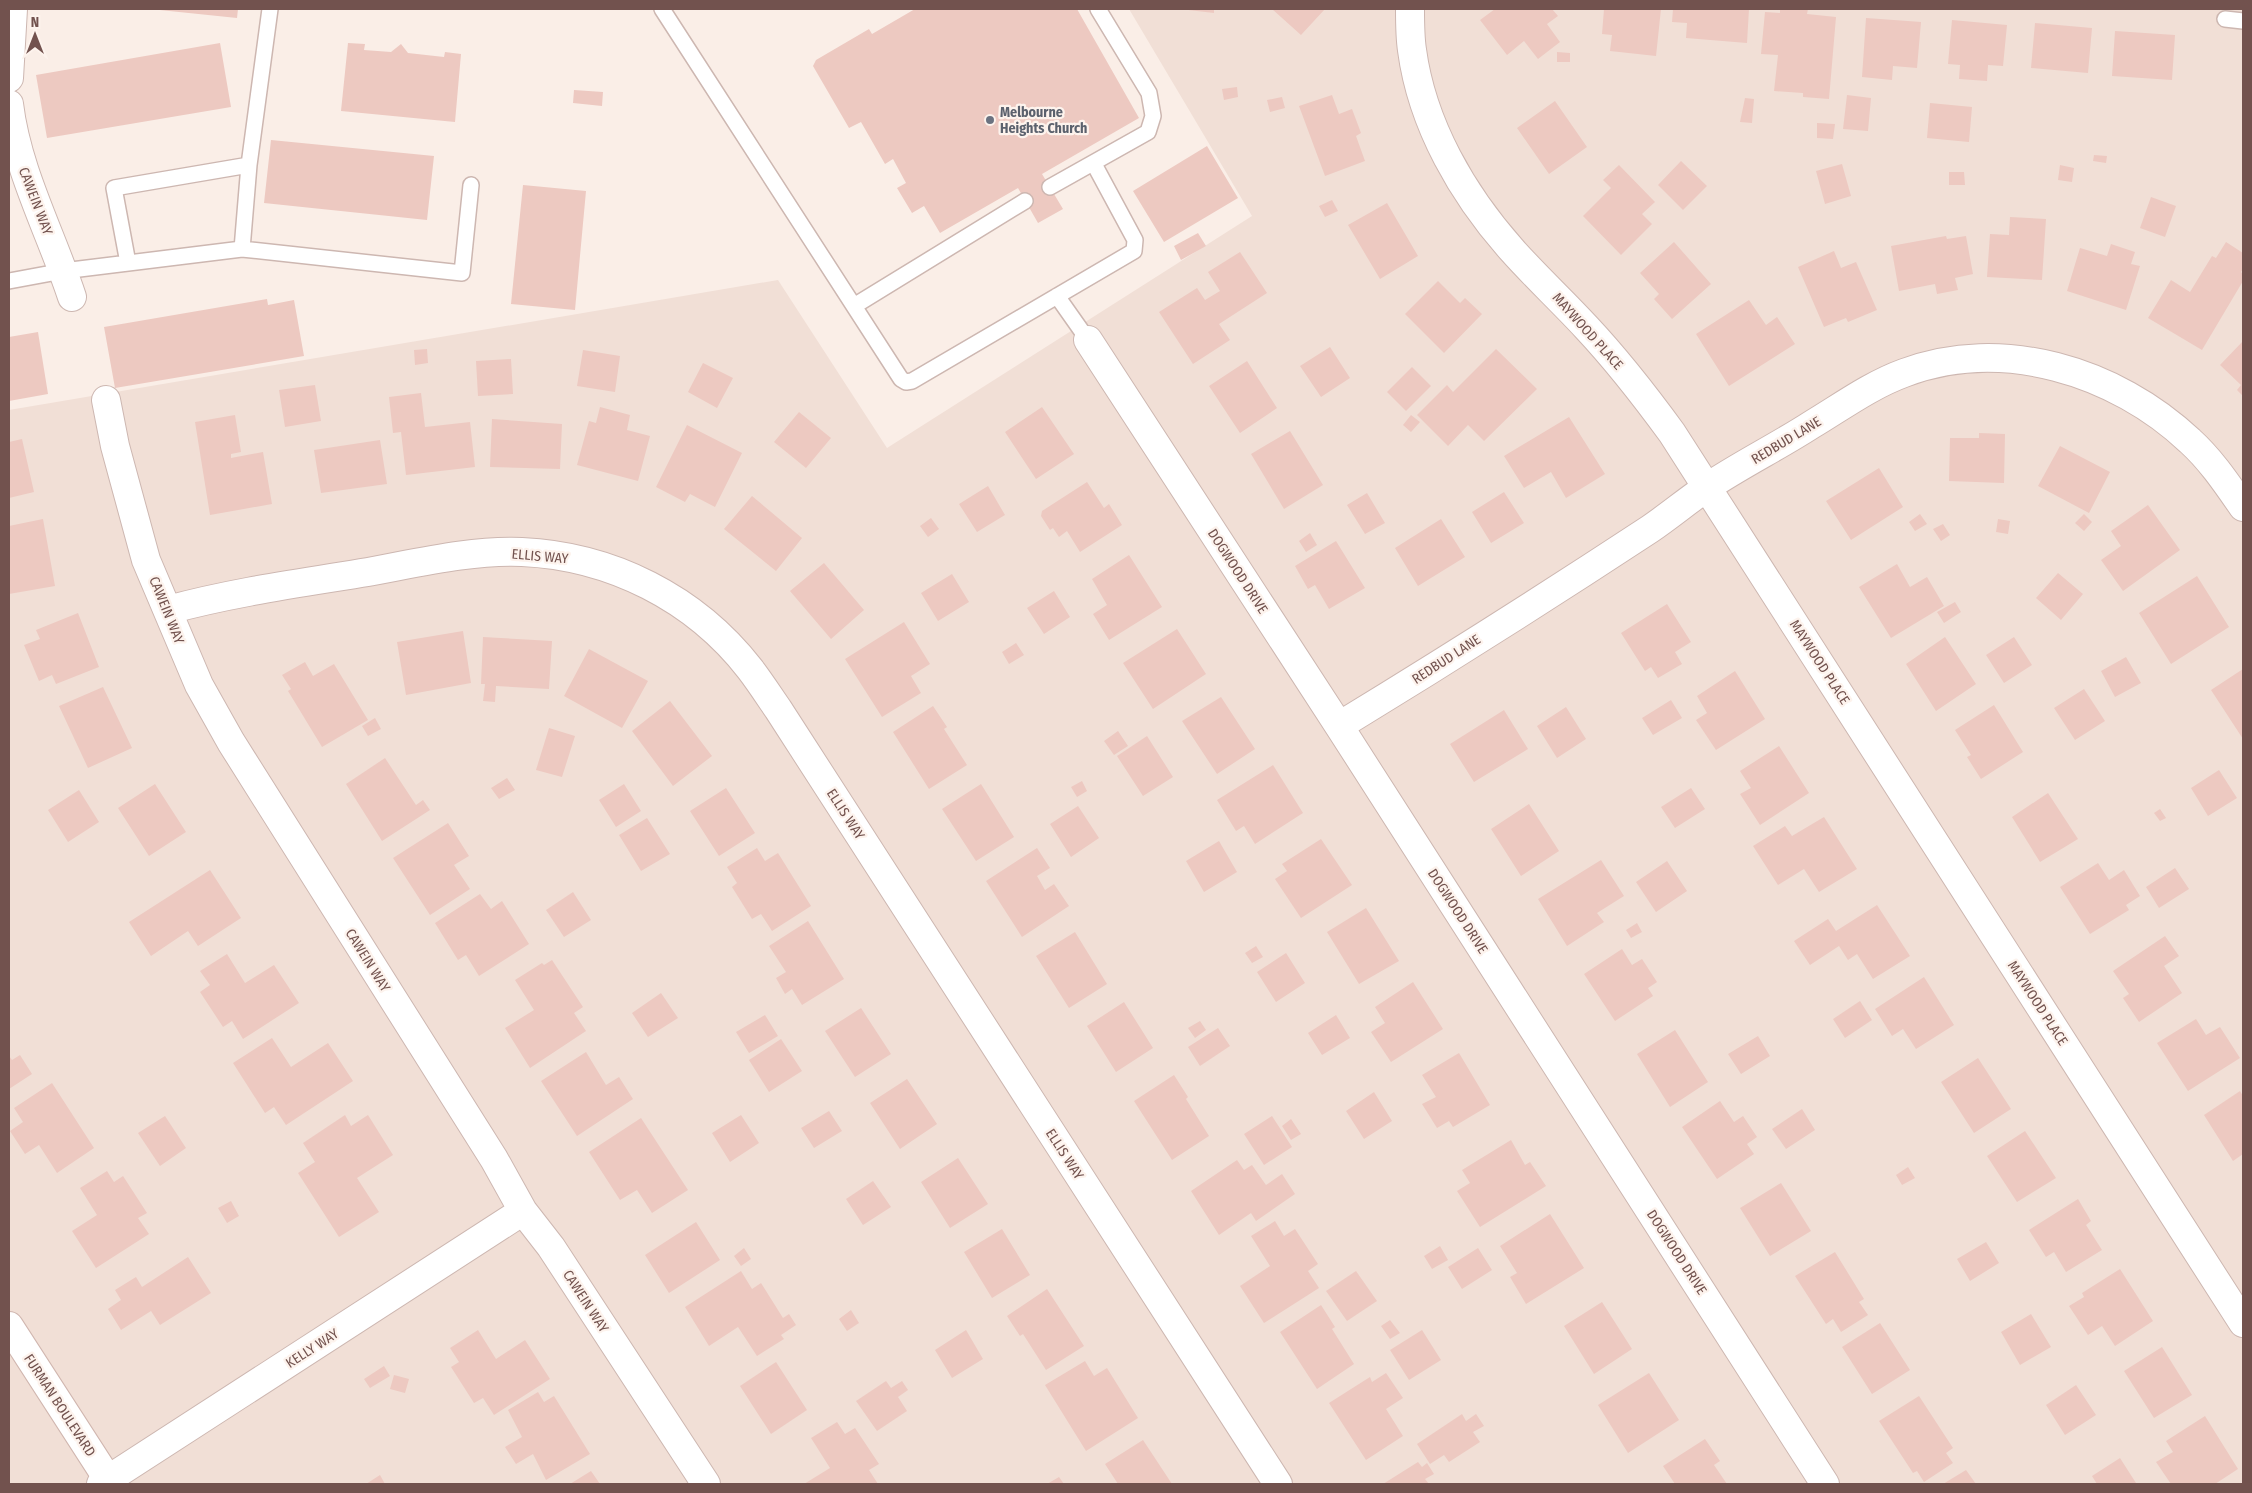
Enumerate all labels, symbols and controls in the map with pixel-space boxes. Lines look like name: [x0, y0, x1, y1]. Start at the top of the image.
north arrow: [10, 10, 60, 60]
text: N: [31, 14, 39, 31]
place label: Melbourne Heights Church: [1000, 104, 1087, 137]
marker: Melbourne Heights Church: [984, 114, 996, 126]
street label: CAWEIN WAY: [15, 165, 56, 237]
street label: MAYWOOD PLACE: [1549, 289, 1627, 374]
street label: REDBUD LANE: [1748, 413, 1825, 468]
street label: DOGWOOD DRIVE: [1204, 526, 1272, 617]
street label: ELLIS WAY: [511, 546, 569, 567]
street label: CAWEIN WAY: [145, 574, 188, 646]
street label: MAYWOOD PLACE: [1786, 617, 1854, 708]
street label: REDBUD LANE: [1409, 631, 1484, 688]
street label: ELLIS WAY: [823, 786, 868, 843]
street label: DOGWOOD DRIVE: [1424, 866, 1492, 957]
street label: CAWEIN WAY: [342, 926, 394, 995]
street label: MAYWOOD PLACE: [2004, 958, 2072, 1049]
street label: ELLIS WAY: [1042, 1126, 1087, 1183]
street label: DOGWOOD DRIVE: [1643, 1207, 1711, 1298]
street label: CAWEIN WAY: [559, 1267, 612, 1336]
street label: KELLY WAY: [283, 1325, 342, 1372]
street label: FURMAN BOULEVARD: [20, 1351, 99, 1460]

